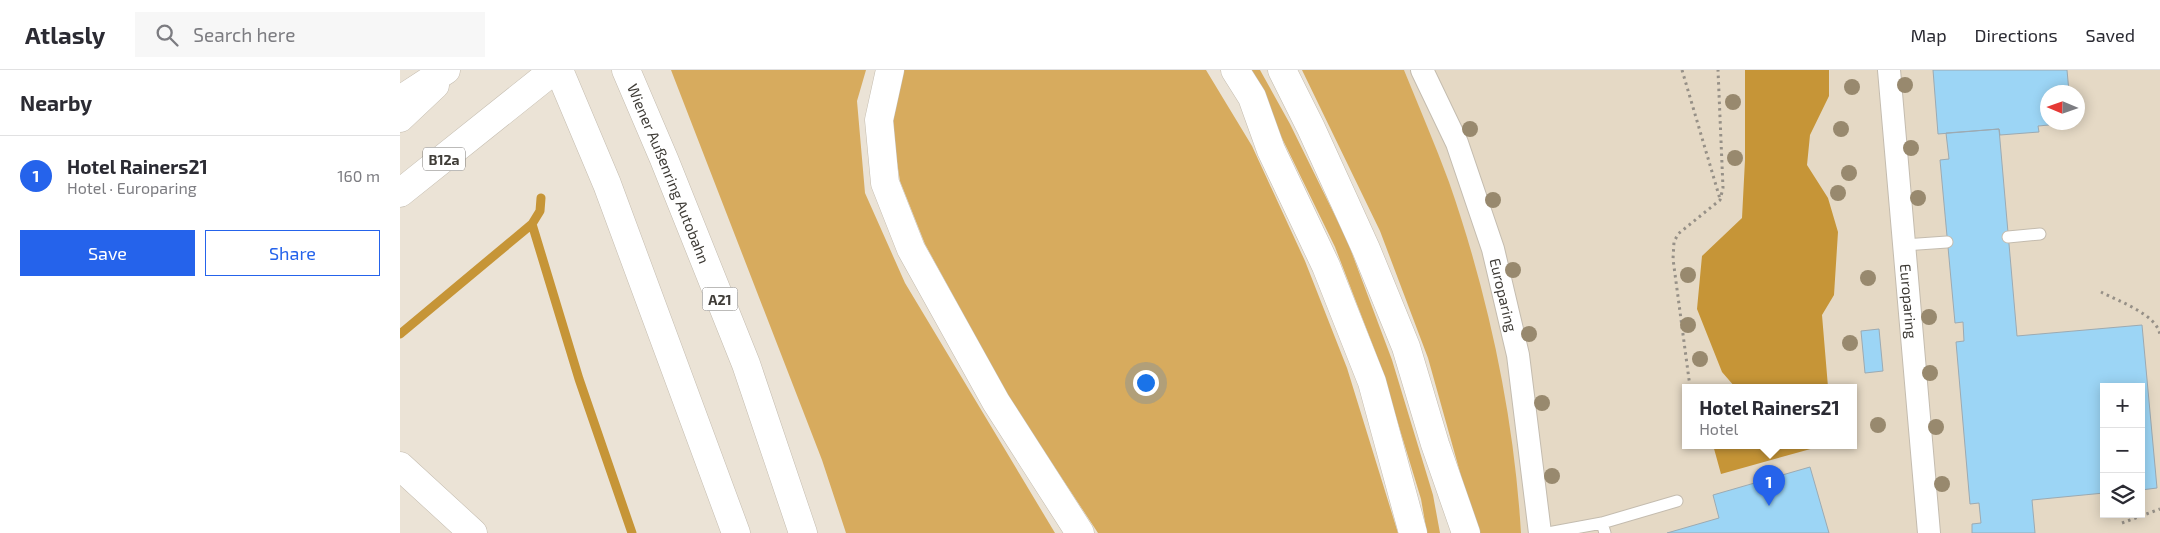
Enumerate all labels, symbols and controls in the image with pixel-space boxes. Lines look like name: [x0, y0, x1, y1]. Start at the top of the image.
search box: [135, 12, 485, 57]
text: Atlasly: [25, 20, 105, 49]
icon: search: [153, 21, 181, 49]
text: Search here: [193, 23, 295, 46]
text: Map: [1910, 24, 1947, 46]
text: Directions: [1975, 24, 2058, 46]
text: Saved: [2086, 24, 2135, 46]
street label: Wiener Außenring Autobahn: [624, 81, 714, 266]
north arrow: [2040, 85, 2085, 130]
text: Nearby: [20, 90, 92, 115]
road number: B12a: [423, 148, 465, 170]
text: Hotel Rainers21: [67, 155, 208, 178]
text: 1: [33, 166, 39, 185]
text: 160 m: [337, 166, 380, 185]
text: Hotel · Europaring: [67, 178, 197, 197]
button: Save: [20, 230, 195, 276]
button: Share: [205, 230, 380, 276]
street label: Europaring: [1486, 256, 1521, 334]
street label: Europaring: [1897, 263, 1921, 340]
road number: A21: [702, 288, 738, 310]
your location: [1133, 370, 1159, 396]
map controls: [2100, 383, 2145, 518]
button: +: [2100, 383, 2145, 428]
popup: [1682, 384, 1857, 449]
text: Hotel Rainers21: [1699, 396, 1840, 419]
text: Hotel: [1699, 419, 1738, 438]
button: −: [2100, 428, 2145, 473]
pin: 1: [1753, 465, 1785, 506]
button: layers: [2100, 473, 2145, 518]

